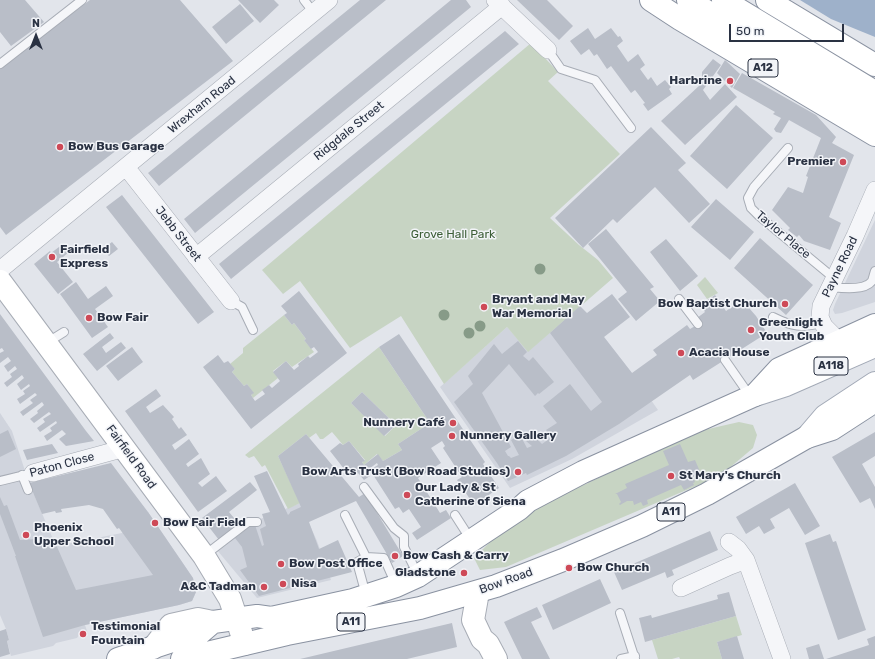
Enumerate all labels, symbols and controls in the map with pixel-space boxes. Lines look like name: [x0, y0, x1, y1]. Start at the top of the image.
north arrow: [16, 16, 56, 56]
scale bar: [731, 16, 846, 42]
text: N: [32, 17, 40, 30]
text: 50 m: [736, 24, 764, 38]
road number: A12: [748, 59, 778, 77]
street label: Wrexham Road: [165, 73, 239, 137]
place label: Harbrine: [669, 74, 722, 88]
marker: Harbrine: [725, 76, 735, 86]
street label: Ridgdale Street: [311, 98, 387, 164]
place label: Bow Bus Garage: [68, 140, 164, 154]
marker: Bow Bus Garage: [55, 142, 65, 152]
place label: Premier: [787, 155, 835, 169]
marker: Premier: [838, 157, 848, 167]
street label: Jebb Street: [152, 203, 204, 265]
street label: Taylor Place: [753, 208, 813, 262]
park label: Grove Hall Park: [411, 228, 495, 242]
street label: Payne Road: [819, 234, 861, 300]
place label: Fairfield Express: [60, 243, 109, 271]
marker: Fairfield Express: [47, 252, 57, 262]
place label: Bryant and May War Memorial: [492, 293, 585, 321]
place label: Bow Baptist Church: [658, 297, 777, 311]
marker: Bow Baptist Church: [780, 299, 790, 309]
marker: Bryant and May War Memorial: [479, 302, 489, 312]
place label: Bow Fair: [97, 311, 148, 325]
marker: Bow Fair: [84, 313, 94, 323]
place label: Greenlight Youth Club: [759, 316, 824, 344]
marker: Greenlight Youth Club: [746, 325, 756, 335]
place label: Acacia House: [689, 346, 770, 360]
marker: Acacia House: [676, 348, 686, 358]
road number: A118: [814, 357, 848, 375]
place label: Nunnery Café: [363, 416, 445, 430]
marker: Nunnery Café: [448, 418, 458, 428]
street label: Fairfield Road: [103, 422, 159, 492]
place label: Nunnery Gallery: [460, 429, 556, 443]
marker: Nunnery Gallery: [447, 431, 457, 441]
street label: Paton Close: [28, 449, 96, 481]
place label: Bow Arts Trust (Bow Road Studios): [302, 465, 510, 479]
marker: Bow Arts Trust (Bow Road Studios): [513, 467, 523, 477]
place label: St Mary's Church: [679, 469, 781, 483]
marker: St Mary's Church: [666, 471, 676, 481]
place label: Our Lady & St Catherine of Siena: [415, 481, 526, 509]
marker: Our Lady & St Catherine of Siena: [402, 490, 412, 500]
road number: A11: [657, 503, 685, 521]
place label: Bow Fair Field: [163, 516, 246, 530]
marker: Bow Fair Field: [150, 518, 160, 528]
place label: Phoenix Upper School: [34, 521, 114, 549]
marker: Phoenix Upper School: [21, 530, 31, 540]
place label: Bow Cash & Carry: [403, 549, 509, 563]
marker: Bow Cash & Carry: [390, 551, 400, 561]
place label: Bow Post Office: [289, 557, 383, 571]
marker: Bow Post Office: [276, 559, 286, 569]
place label: Bow Church: [577, 561, 649, 575]
marker: Bow Church: [564, 563, 574, 573]
street label: Bow Road: [477, 565, 535, 597]
place label: Gladstone: [395, 566, 456, 580]
marker: Gladstone: [459, 568, 469, 578]
place label: Nisa: [291, 577, 317, 591]
marker: Nisa: [278, 579, 288, 589]
place label: A&C Tadman: [181, 580, 256, 594]
marker: A&C Tadman: [259, 582, 269, 592]
road number: A11: [337, 613, 365, 631]
place label: Testimonial Fountain: [91, 620, 160, 648]
marker: Testimonial Fountain: [78, 629, 88, 639]

